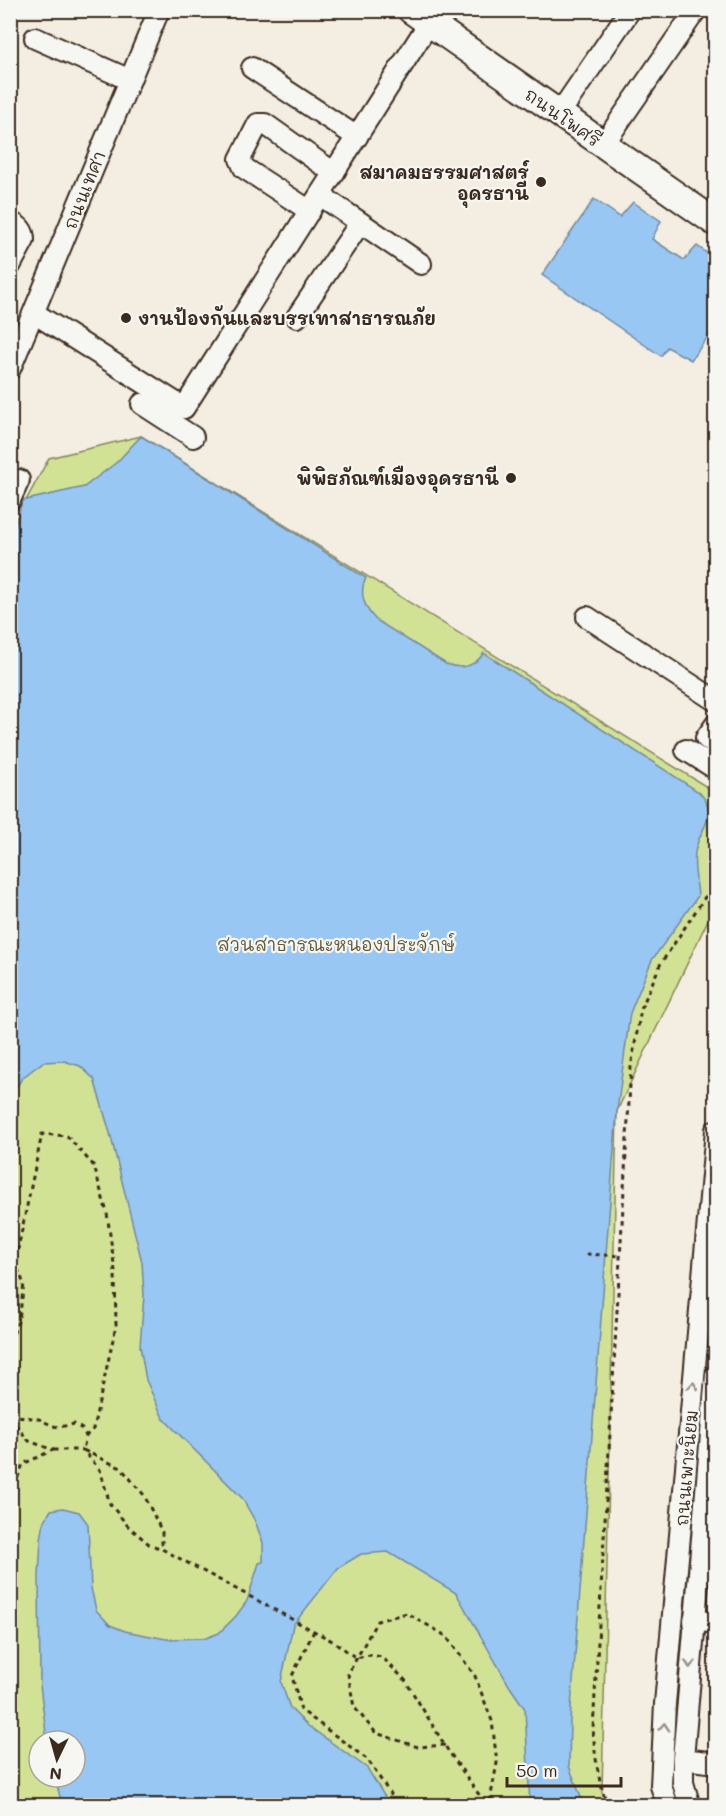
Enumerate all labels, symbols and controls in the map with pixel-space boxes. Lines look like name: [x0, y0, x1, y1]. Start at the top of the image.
street label: ถนนโพศรี: [520, 82, 606, 152]
street label: ถนนเทศา: [57, 147, 111, 233]
place label: สมาคมธรรมศาสตร์ อุดรธานี: [359, 160, 530, 208]
marker: สมาคมธรรมศาสตร์ อุดรธานี: [534, 175, 548, 189]
place label: งานป้องกันและบรรเทาสาธารณภัย: [138, 305, 436, 330]
marker: งานป้องกันและบรรเทาสาธารณภัย: [119, 311, 133, 325]
place label: พิพิธภัณฑ์เมืองอุดรธานี: [297, 465, 499, 493]
marker: พิพิธภัณฑ์เมืองอุดรธานี: [504, 471, 518, 485]
park label: สวนสาธารณะหนองประจักษ์: [217, 932, 455, 956]
one-way arrow: [686, 1382, 699, 1391]
street label: ถนนเพาะนิยม: [669, 1409, 703, 1527]
one-way arrow: [684, 1659, 697, 1668]
one-way arrow: [657, 1723, 670, 1732]
north arrow: [27, 1729, 87, 1789]
scale bar: [507, 1750, 621, 1788]
text: 50 m: [516, 1758, 558, 1782]
text: N: [49, 1763, 63, 1785]

